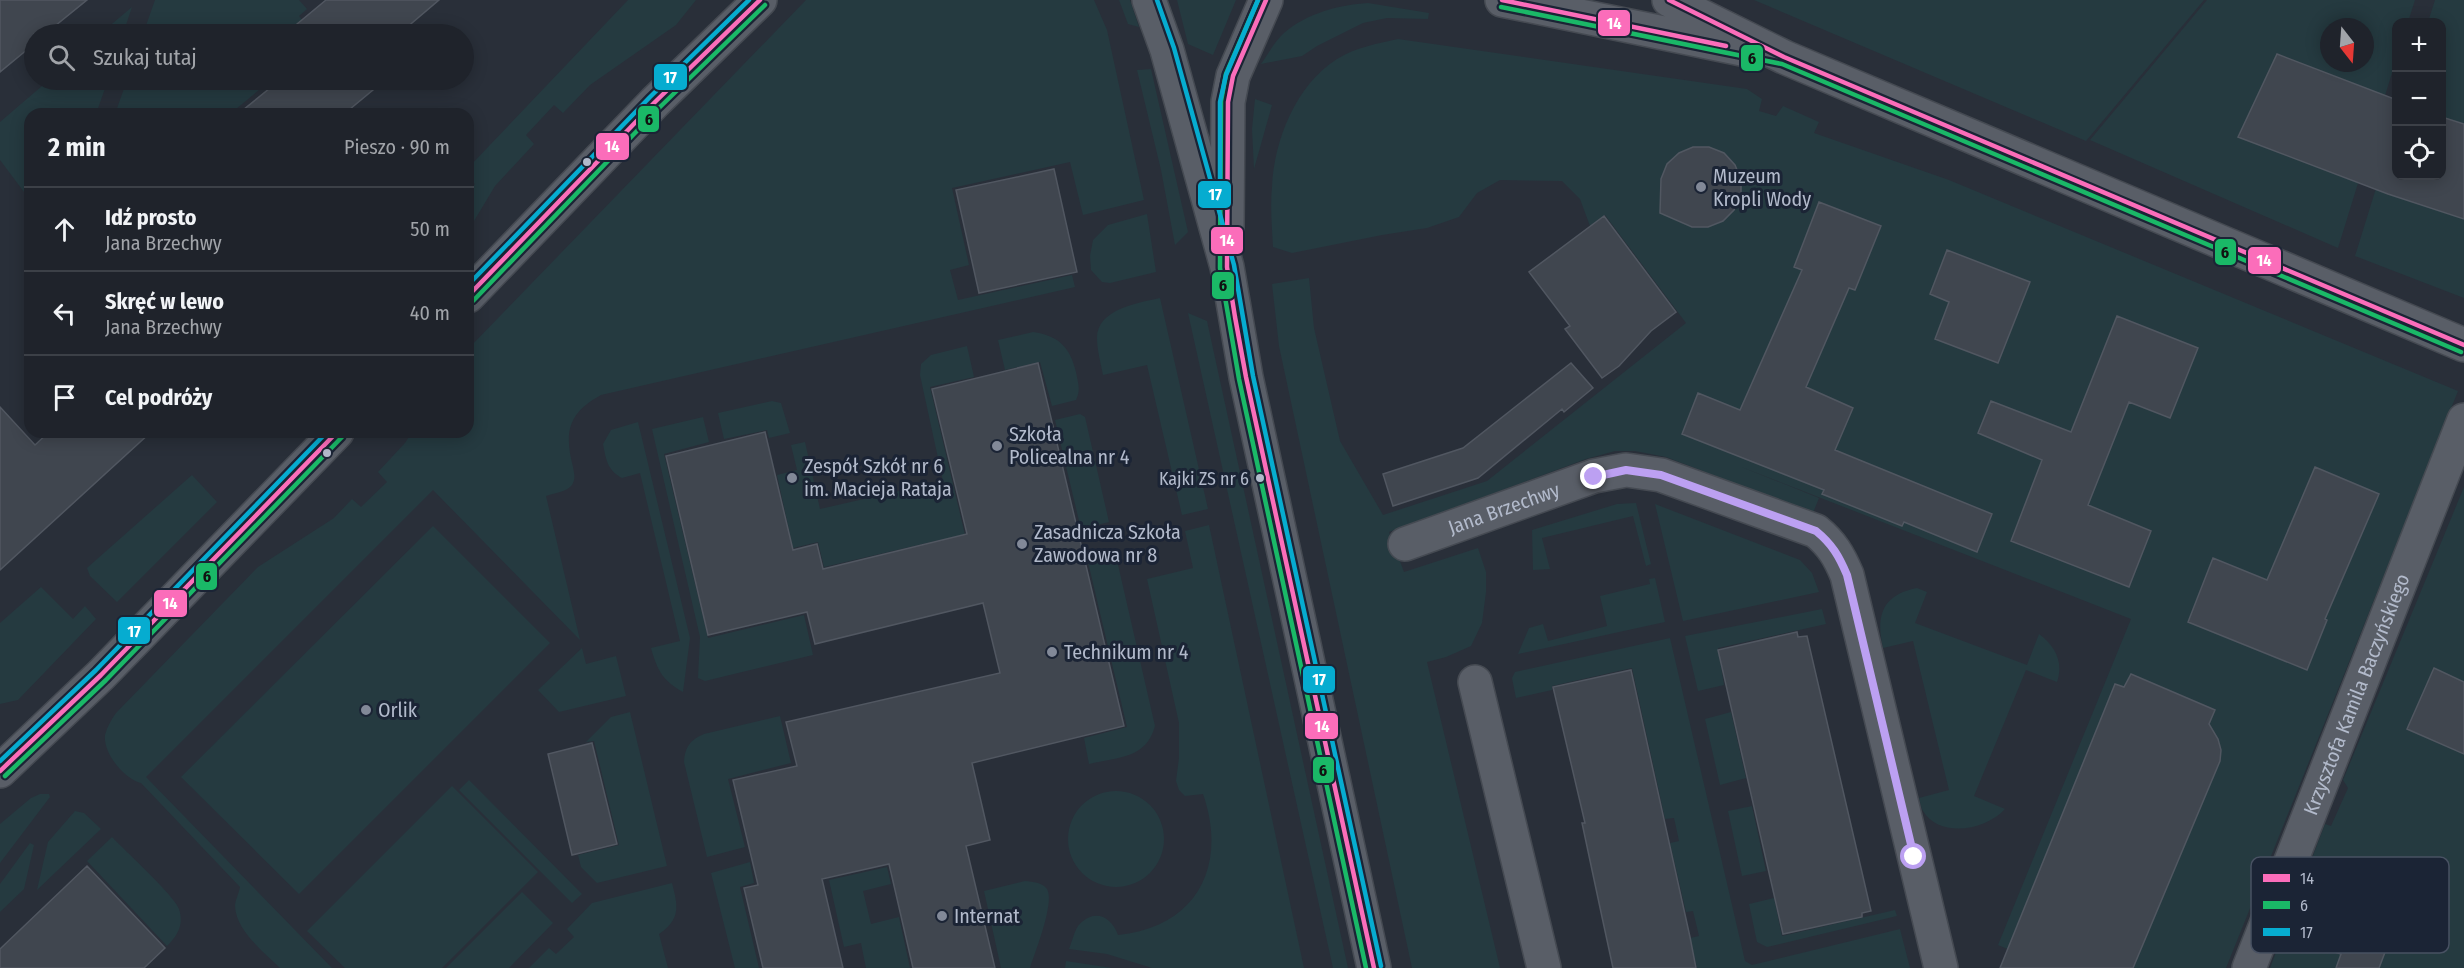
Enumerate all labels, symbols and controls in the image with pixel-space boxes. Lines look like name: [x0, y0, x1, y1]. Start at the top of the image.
line badge: 14: [1597, 9, 1631, 37]
text: 14: [1607, 14, 1622, 33]
north arrow: [2320, 18, 2374, 72]
map controls: [2392, 18, 2446, 180]
button: +: [2392, 18, 2446, 72]
search box: [24, 24, 474, 90]
icon: search: [45, 41, 78, 74]
text: Szukaj tutaj: [93, 44, 197, 71]
line badge: 6: [1740, 44, 1764, 72]
text: 6: [1748, 49, 1756, 68]
line badge: 17: [653, 63, 688, 91]
text: 17: [663, 68, 677, 87]
button: −: [2392, 72, 2446, 126]
line badge: 6: [637, 105, 660, 133]
text: 6: [645, 110, 653, 129]
button: locate: [2392, 126, 2446, 180]
text: 2 min: [48, 132, 106, 163]
line badge: 14: [595, 132, 630, 161]
text: Pieszo · 90 m: [344, 135, 450, 159]
text: 14: [605, 137, 620, 156]
unlabelled marker: [581, 156, 593, 168]
place label: Muzeum Kropli Wody: [1713, 164, 1811, 211]
line badge: 17: [1197, 180, 1232, 209]
marker: Muzeum Kropli Wody: [1694, 180, 1708, 194]
text: 17: [1208, 185, 1222, 204]
text: Idź prosto: [105, 204, 197, 231]
icon: ahead: [48, 213, 81, 246]
text: 50 m: [410, 217, 450, 241]
line badge: 14: [1210, 226, 1244, 255]
text: Jana Brzechwy: [105, 231, 222, 255]
text: 14: [1220, 231, 1235, 250]
line badge: 6: [2214, 238, 2237, 266]
text: 6: [2221, 243, 2229, 262]
line badge: 14: [2247, 246, 2282, 275]
text: 14: [2257, 251, 2272, 270]
line badge: 6: [1211, 271, 1235, 300]
text: 6: [1219, 276, 1227, 295]
text: Skręć w lewo: [105, 288, 224, 315]
icon: left: [48, 297, 81, 330]
text: 40 m: [410, 301, 450, 325]
text: Jana Brzechwy: [105, 315, 222, 339]
icon: arrive: [48, 381, 81, 414]
text: Cel podróży: [105, 384, 212, 411]
place label: Szkoła Policealna nr 4: [1009, 422, 1130, 469]
marker: Szkoła Policealna nr 4: [990, 439, 1004, 453]
unlabelled marker: [321, 447, 333, 459]
place label: Zespół Szkół nr 6 im. Macieja Rataja: [804, 454, 952, 501]
route end: [1580, 463, 1606, 489]
place label: Kajki ZS nr 6: [1159, 468, 1249, 490]
marker: Zespół Szkół nr 6 im. Macieja Rataja: [785, 471, 799, 485]
marker: Kajki ZS nr 6: [1254, 472, 1266, 484]
street label: Jana Brzechwy: [1445, 477, 1563, 540]
place label: Zasadnicza Szkoła Zawodowa nr 8: [1034, 520, 1181, 567]
marker: Zasadnicza Szkoła Zawodowa nr 8: [1015, 537, 1029, 551]
line badge: 6: [195, 562, 218, 591]
text: 6: [203, 567, 211, 586]
street label: Krzysztofa Kamila Baczyńskiego: [2298, 570, 2414, 818]
line badge: 14: [153, 589, 188, 618]
text: 14: [163, 594, 178, 613]
line badge: 17: [117, 616, 151, 645]
text: 17: [127, 622, 141, 641]
place label: Technikum nr 4: [1064, 640, 1189, 664]
marker: Technikum nr 4: [1045, 645, 1059, 659]
line badge: 17: [1302, 665, 1336, 694]
text: 17: [1312, 670, 1326, 689]
place label: Orlik: [378, 698, 418, 722]
marker: Orlik: [359, 703, 373, 717]
line badge: 14: [1304, 712, 1339, 740]
text: 14: [1315, 717, 1330, 736]
line badge: 6: [1312, 756, 1335, 784]
text: 6: [1319, 761, 1327, 780]
route start: [1900, 843, 1926, 869]
legend: [2251, 857, 2449, 953]
text: 14: [2300, 869, 2314, 888]
text: 6: [2300, 896, 2308, 915]
place label: Internat: [954, 904, 1020, 928]
marker: Internat: [935, 909, 949, 923]
text: 17: [2300, 923, 2313, 942]

